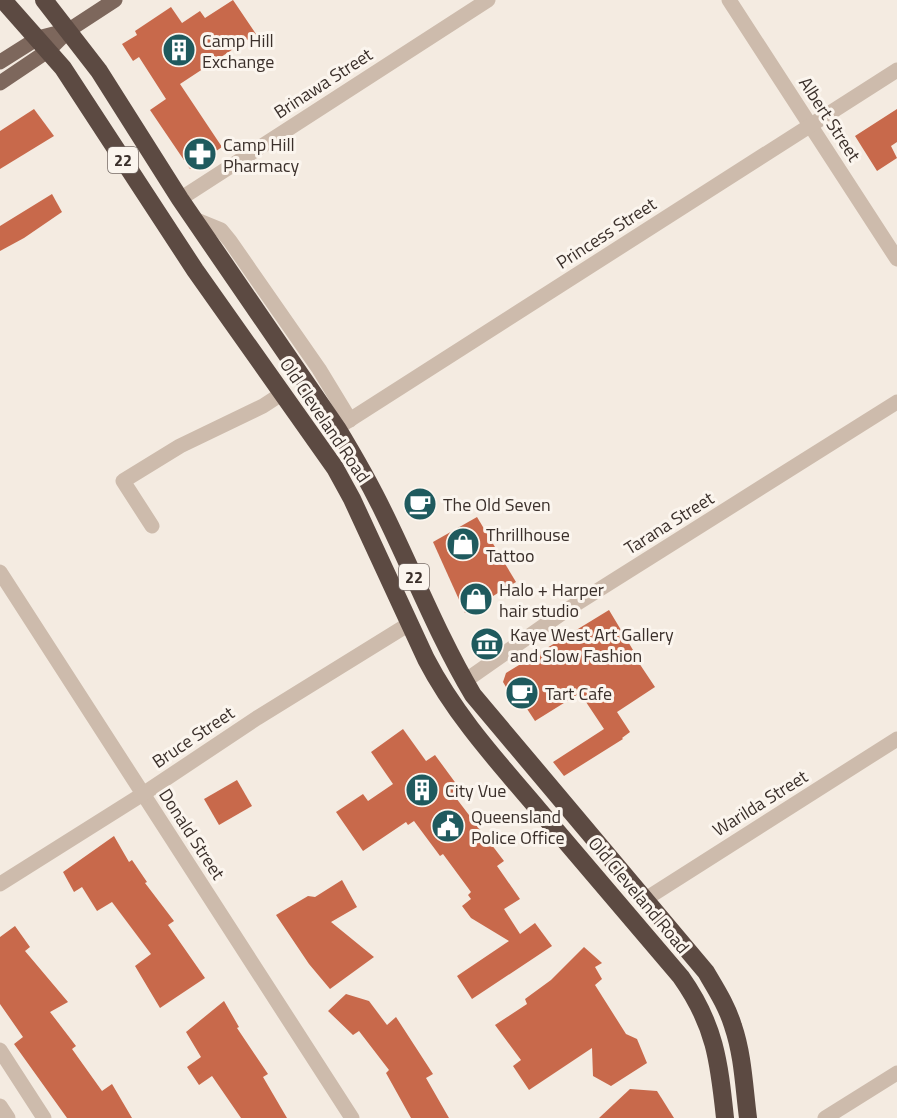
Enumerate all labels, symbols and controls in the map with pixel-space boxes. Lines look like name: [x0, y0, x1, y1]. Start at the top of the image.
place label: Camp Hill Exchange: [202, 27, 274, 75]
building icon: Camp Hill Exchange: [161, 32, 197, 68]
street label: Brinawa Street: [268, 41, 378, 125]
street label: Albert Street: [792, 71, 868, 167]
place label: Camp Hill Pharmacy: [223, 131, 299, 179]
pharmacy icon: Camp Hill Pharmacy: [182, 136, 218, 172]
road number: 22: [108, 147, 138, 173]
street label: Princess Street: [551, 190, 662, 275]
street label: Old Cleveland Road: [273, 352, 377, 488]
street label: Tarana Street: [619, 484, 720, 561]
cafe icon: The Old Seven: [402, 486, 438, 522]
place label: The Old Seven: [443, 491, 551, 518]
place label: Thrillhouse Tattoo: [486, 521, 570, 569]
shop icon: Thrillhouse Tattoo: [445, 526, 481, 562]
road number: 22: [399, 564, 429, 590]
place label: Halo + Harper hair studio: [499, 576, 604, 624]
shop icon: Halo + Harper hair studio: [458, 581, 494, 617]
place label: Kaye West Art Gallery and Slow Fashion: [510, 621, 674, 669]
museum icon: Kaye West Art Gallery and Slow Fashion: [469, 626, 505, 662]
cafe icon: Tart Cafe: [504, 675, 540, 711]
place label: Tart Cafe: [545, 680, 612, 707]
street label: Bruce Street: [146, 699, 240, 774]
street label: Warilda Street: [707, 763, 813, 843]
building icon: City Vue: [404, 772, 440, 808]
place label: City Vue: [445, 777, 506, 804]
street label: Donald Street: [152, 783, 232, 885]
place label: Queensland Police Office: [471, 803, 565, 851]
public building icon: Queensland Police Office: [430, 808, 466, 844]
street label: Old Cleveland Road: [582, 831, 696, 959]

